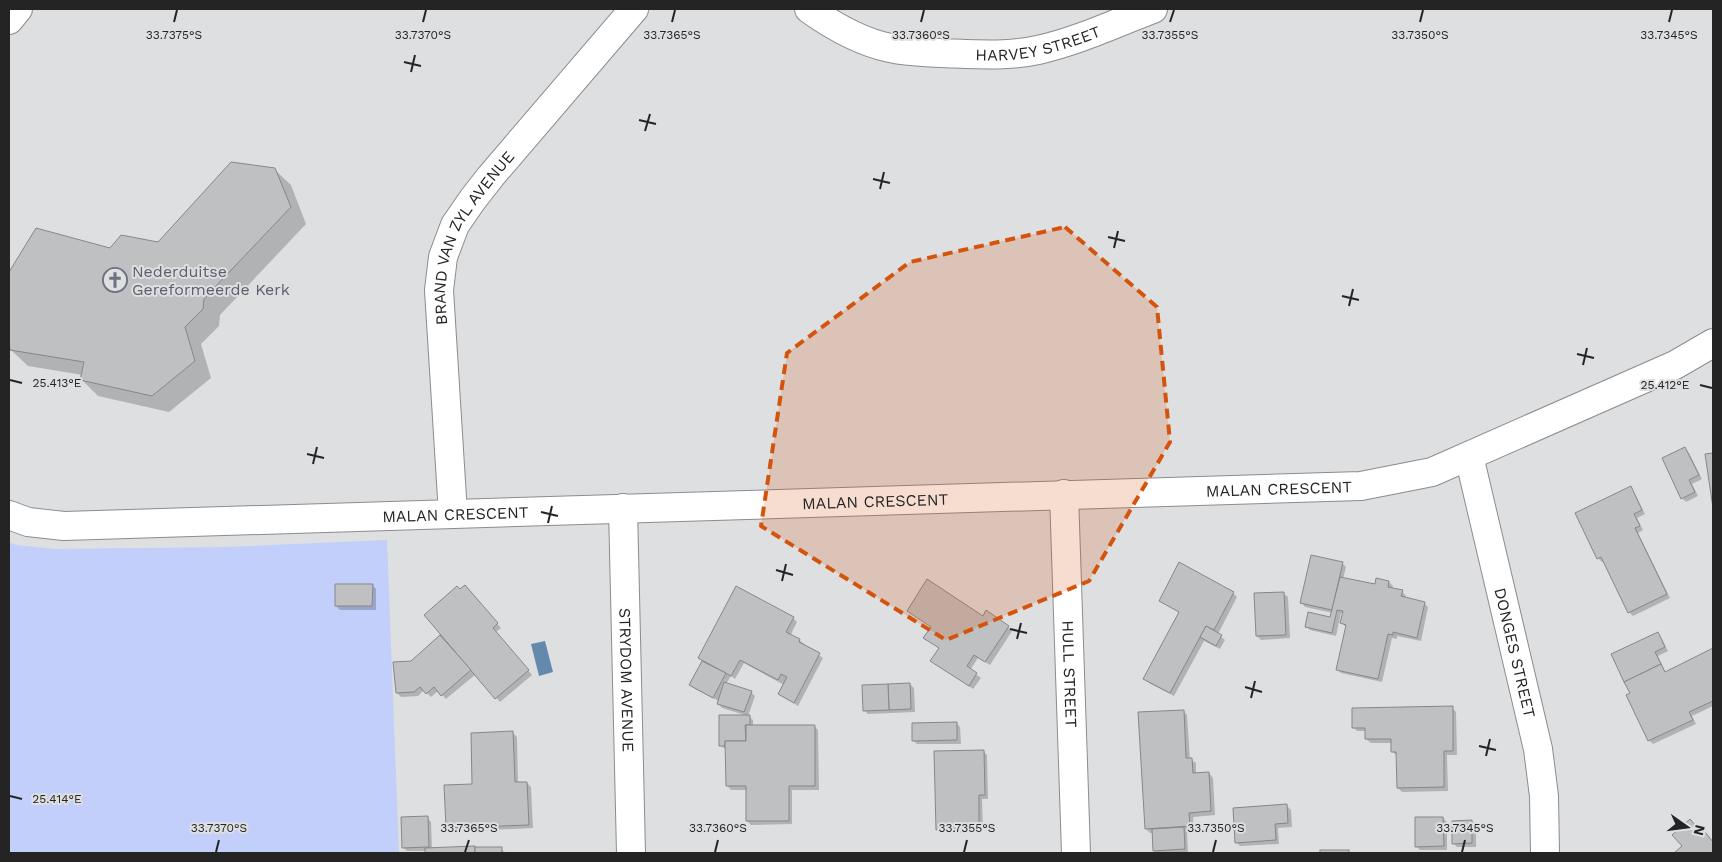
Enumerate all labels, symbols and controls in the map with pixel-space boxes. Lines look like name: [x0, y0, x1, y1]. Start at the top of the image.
street label: HARVEY STREET: [975, 22, 1103, 65]
text: 33.7375°S: [146, 28, 202, 42]
text: 33.7370°S: [395, 28, 451, 42]
text: 33.7365°S: [643, 28, 701, 42]
text: 33.7360°S: [892, 28, 950, 42]
text: 33.7355°S: [1141, 28, 1199, 42]
text: 33.7350°S: [1391, 28, 1449, 42]
text: 33.7345°S: [1640, 28, 1698, 42]
street label: BRAND VAN ZYL AVENUE: [430, 147, 518, 326]
place label: Nederduitse Gereformeerde Kerk: [132, 262, 290, 299]
church icon: Nederduitse Gereformeerde Kerk: [102, 267, 128, 293]
text: 25.413°E: [32, 376, 82, 390]
text: 25.412°E: [1640, 378, 1690, 392]
street label: MALAN CRESCENT: [1206, 477, 1353, 501]
street label: MALAN CRESCENT: [802, 490, 949, 513]
street label: MALAN CRESCENT: [382, 503, 529, 526]
street label: DONGES STREET: [1490, 586, 1539, 720]
street label: STRYDOM AVENUE: [615, 608, 638, 752]
street label: HULL STREET: [1058, 620, 1081, 728]
text: 25.414°E: [32, 792, 82, 806]
north arrow: [1662, 802, 1712, 852]
text: 33.7370°S: [191, 821, 247, 835]
text: 33.7365°S: [440, 821, 498, 835]
text: 33.7360°S: [689, 821, 747, 835]
text: 33.7355°S: [938, 821, 996, 835]
text: 33.7350°S: [1187, 821, 1245, 835]
text: 33.7345°S: [1436, 821, 1494, 835]
text: N: [1691, 823, 1709, 837]

